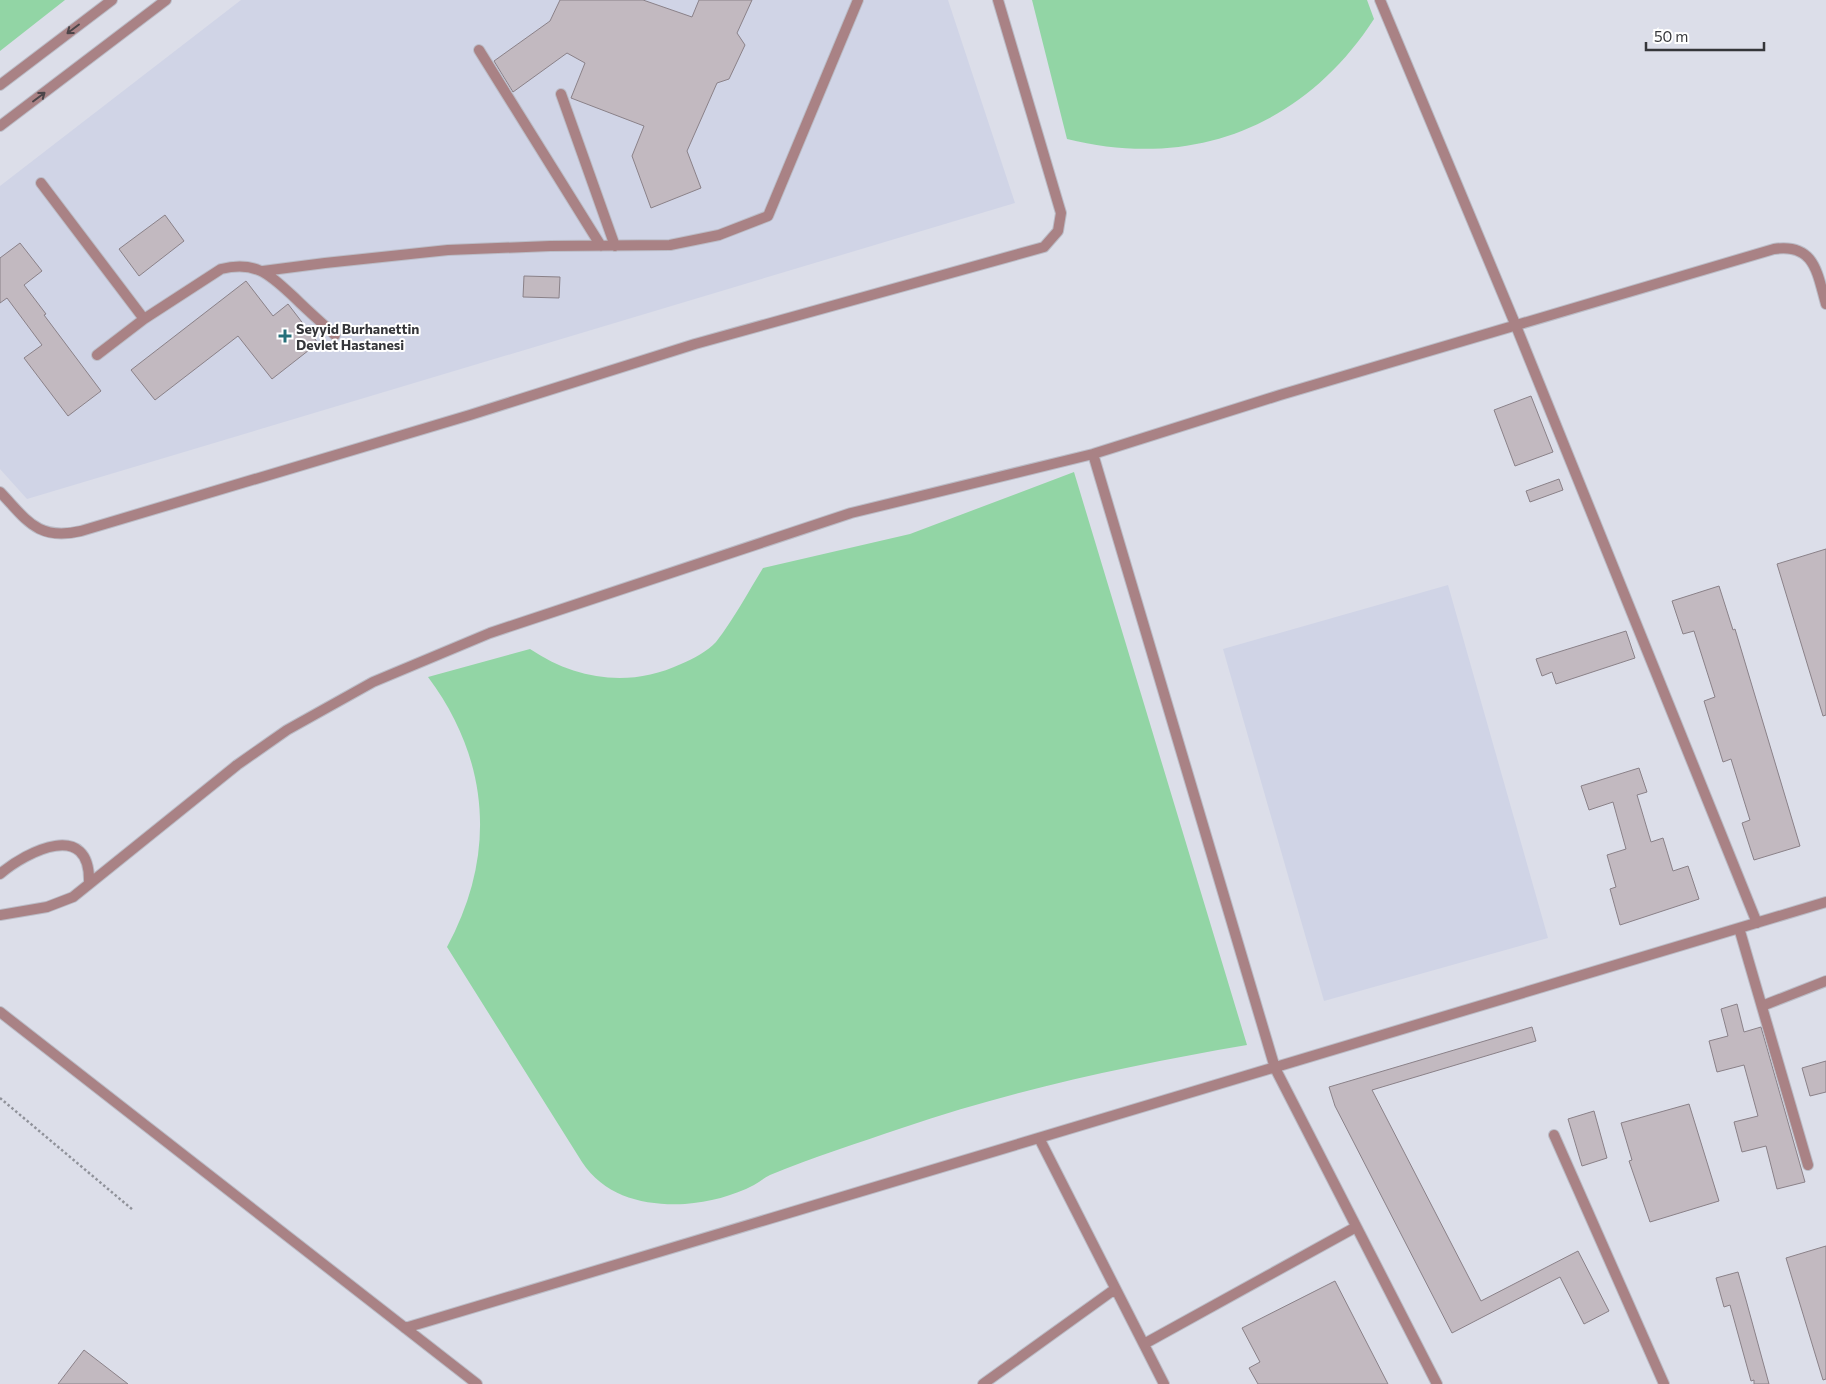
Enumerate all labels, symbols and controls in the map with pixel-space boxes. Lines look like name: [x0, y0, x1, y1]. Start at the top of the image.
scale bar: [1646, 20, 1764, 52]
one-way arrow: [67, 24, 80, 35]
text: 50 m: [1654, 27, 1688, 45]
one-way arrow: [32, 92, 46, 102]
place label: Seyyid Burhanettin Devlet Hastanesi: [296, 320, 419, 353]
marker: Seyyid Burhanettin Devlet Hastanesi: [278, 329, 292, 343]

